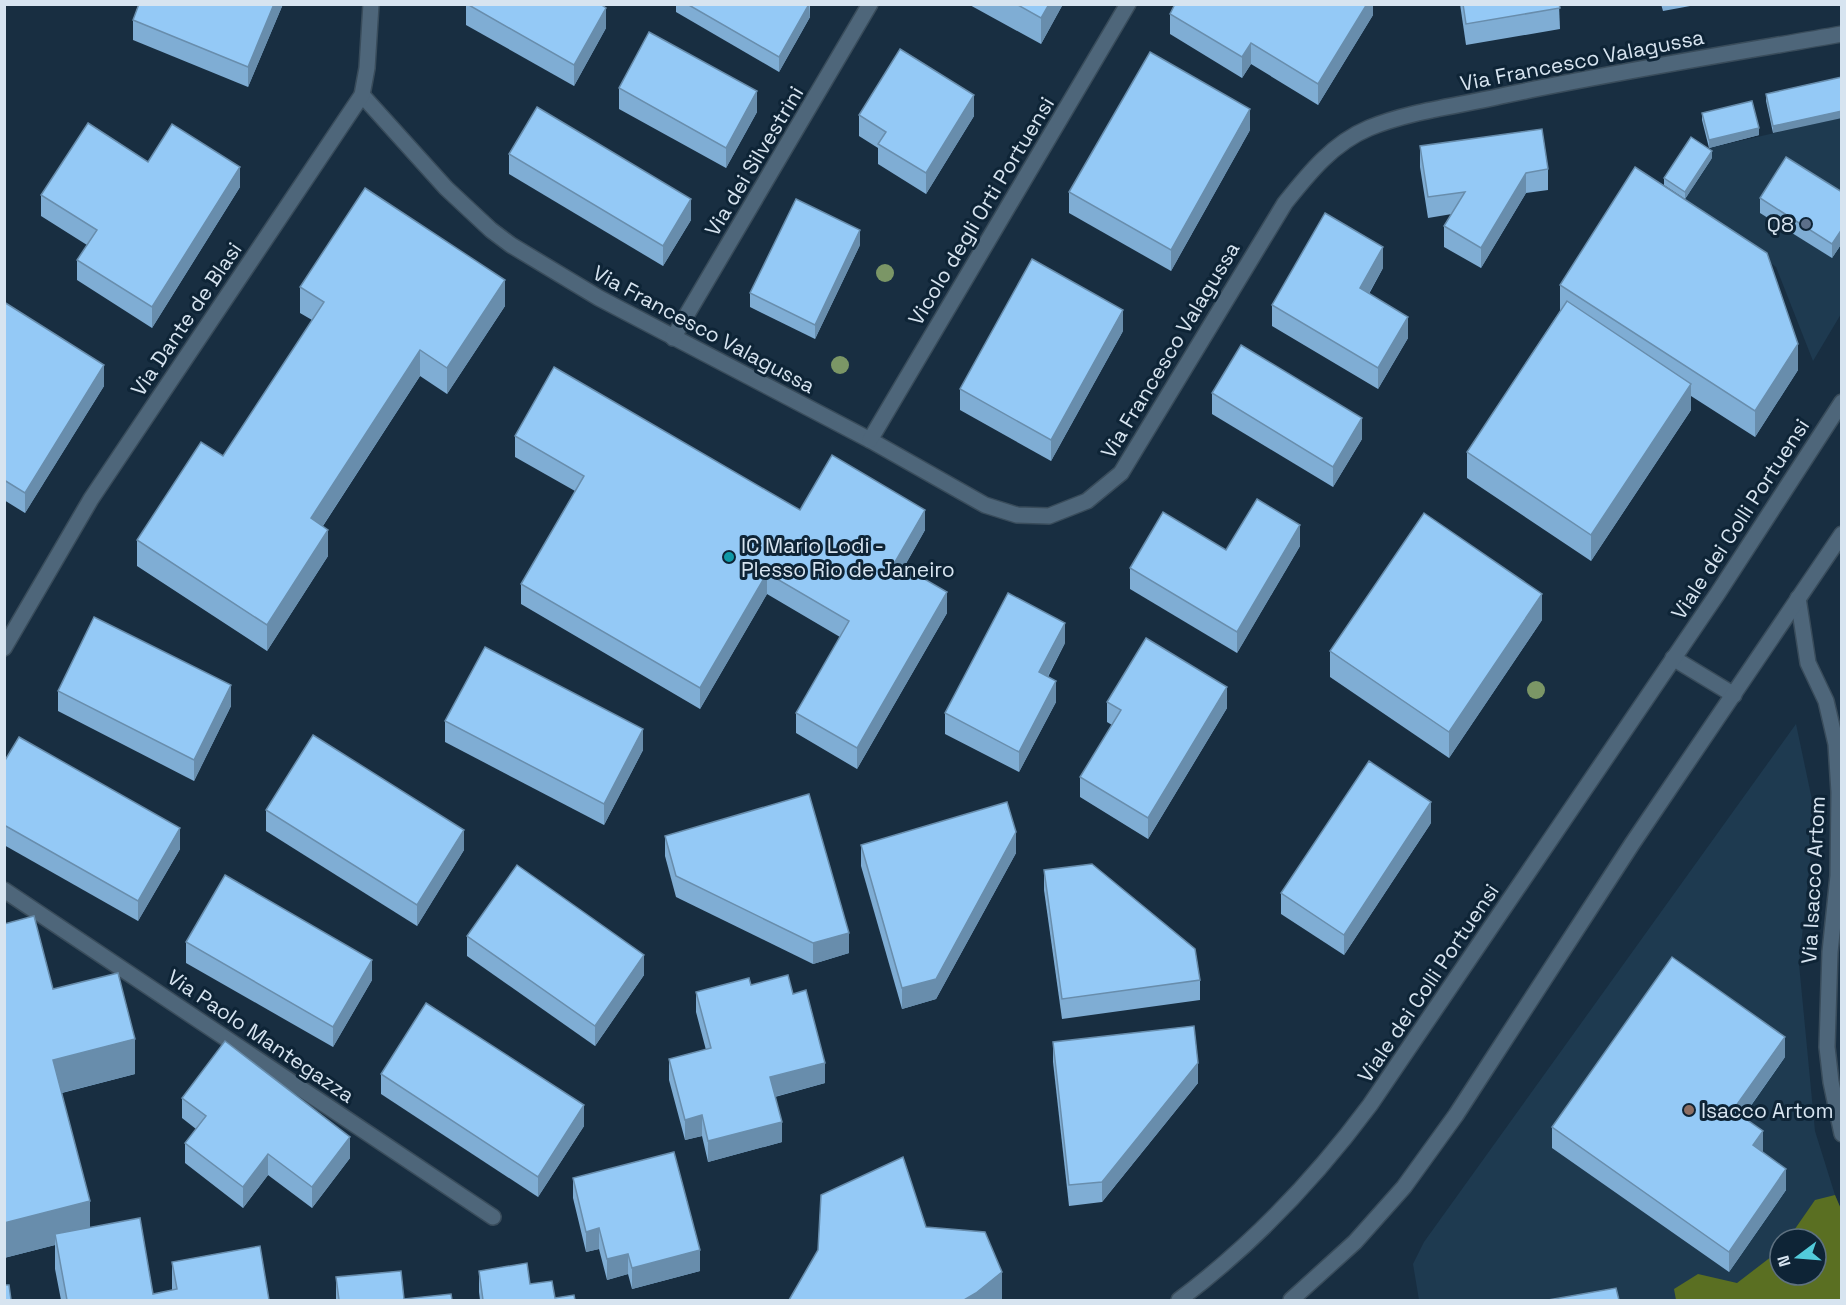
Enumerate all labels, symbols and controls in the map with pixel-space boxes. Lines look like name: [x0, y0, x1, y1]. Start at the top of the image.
street label: Via Francesco Valagussa: [1458, 23, 1706, 97]
street label: Via dei Silvestrini: [699, 81, 809, 241]
street label: Vicolo degli Orti Portuensi: [902, 92, 1060, 330]
place label: Q8: [1767, 211, 1794, 238]
marker: Q8: [1799, 217, 1813, 231]
street label: Via Dante de Blasi: [125, 237, 247, 401]
street label: Via Francesco Valagussa: [1095, 237, 1245, 463]
street label: Via Francesco Valagussa: [588, 259, 820, 399]
street label: Viale dei Colli Portuensi: [1665, 413, 1815, 625]
place label: IC Mario Lodi - Plesso Rio de Janeiro: [741, 532, 955, 583]
marker: IC Mario Lodi - Plesso Rio de Janeiro: [722, 550, 736, 564]
street label: Via Isacco Artom: [1795, 795, 1831, 965]
street label: Viale dei Colli Portuensi: [1351, 878, 1505, 1088]
street label: Via Paolo Mantegazza: [162, 963, 360, 1109]
place label: Isacco Artom: [1701, 1097, 1834, 1124]
marker: Isacco Artom: [1682, 1103, 1696, 1117]
north arrow: [1768, 1227, 1828, 1287]
text: N: [1772, 1253, 1796, 1269]

